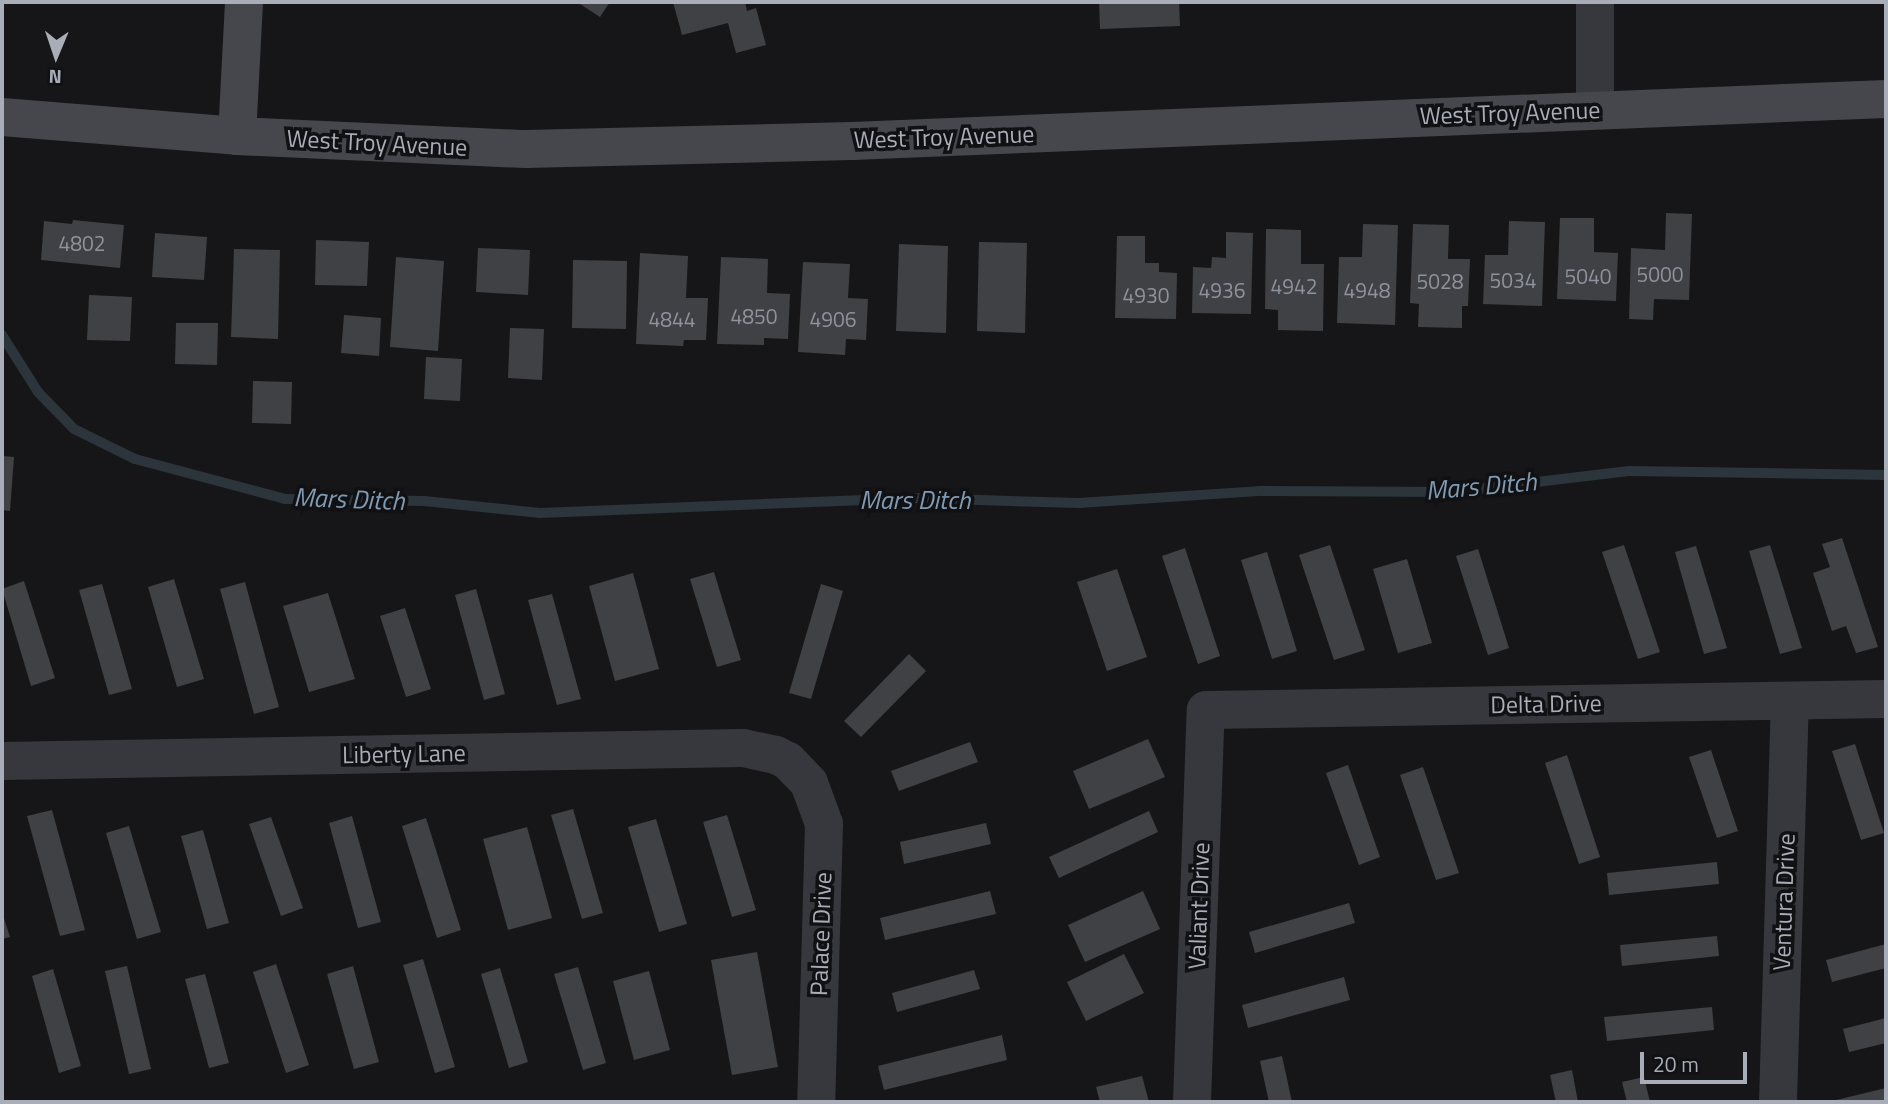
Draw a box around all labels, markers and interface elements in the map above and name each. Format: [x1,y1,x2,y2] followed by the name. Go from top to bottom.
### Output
[21,21,91,91] north arrow
[48,63,62,92] text: N
[1419,95,1601,131] street label: West Troy Avenue
[853,119,1035,155] street label: West Troy Avenue
[286,124,468,162] street label: West Troy Avenue
[58,230,106,256] house number: 4802
[1636,261,1684,287] house number: 5000
[1564,263,1612,289] house number: 5040
[1489,267,1537,293] house number: 5034
[1416,268,1464,294] house number: 5028
[1270,273,1318,299] house number: 4942
[1198,277,1246,303] house number: 4936
[1343,277,1391,303] house number: 4948
[1122,282,1170,308] house number: 4930
[730,303,778,329] house number: 4850
[648,306,696,332] house number: 4844
[809,306,857,332] house number: 4906
[1424,466,1538,506] water label: Mars Ditch
[293,481,405,517] water label: Mars Ditch
[859,484,971,516] water label: Mars Ditch
[1490,689,1602,719] street label: Delta Drive
[342,739,466,769] street label: Liberty Lane
[1767,833,1801,971] street label: Ventura Drive
[1182,842,1216,970] street label: Valiant Drive
[804,872,838,996] street label: Palace Drive
[1643,1038,1750,1082] scale bar
[1653,1048,1699,1080] text: 20 m

